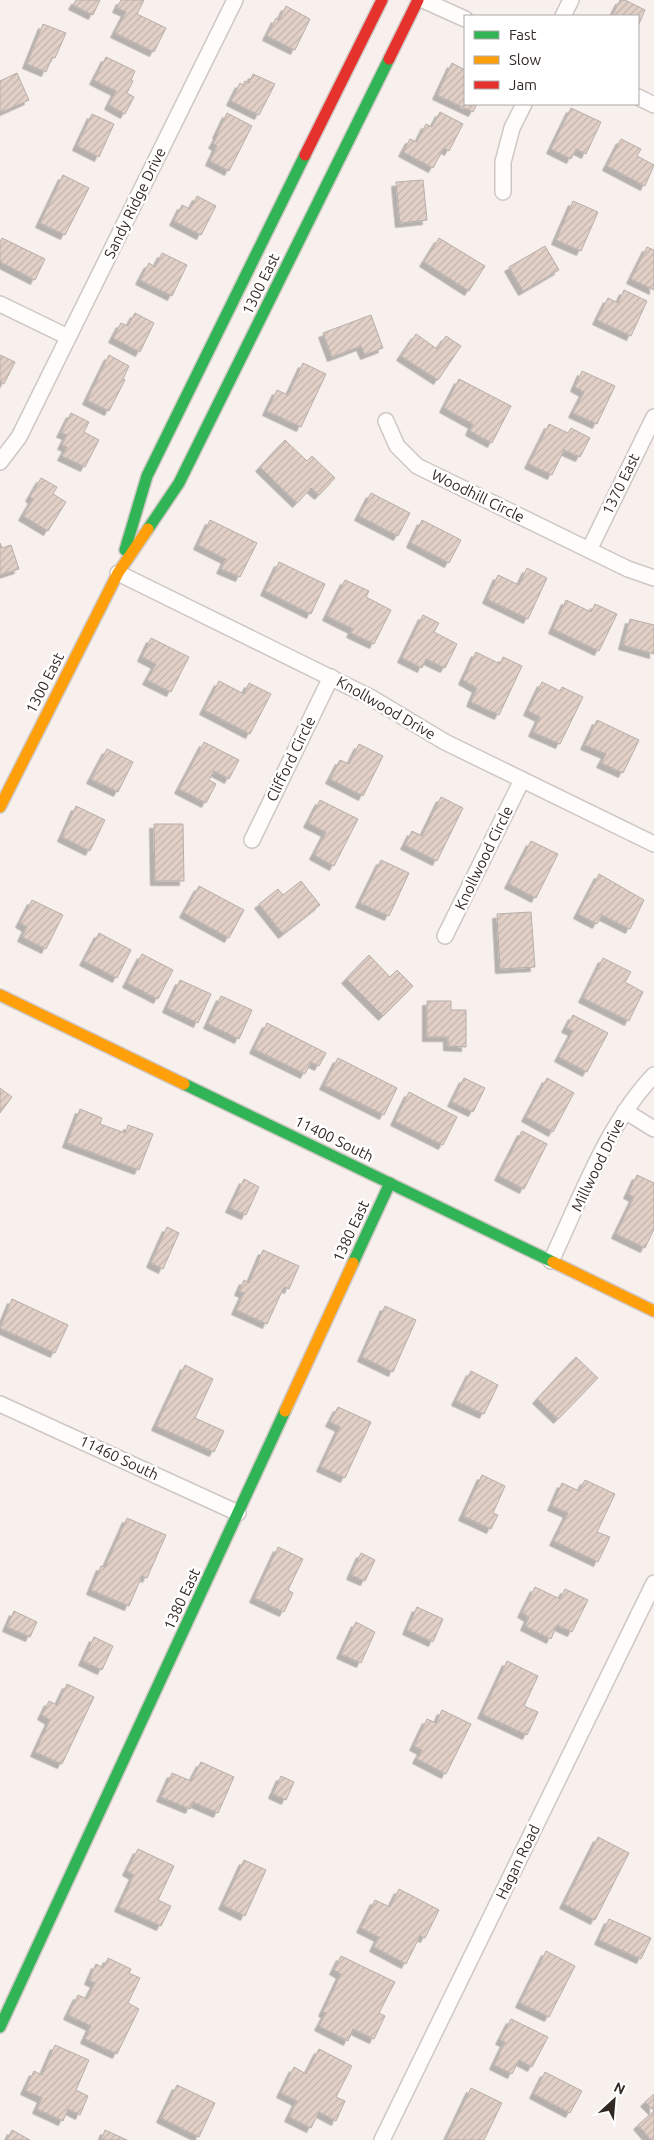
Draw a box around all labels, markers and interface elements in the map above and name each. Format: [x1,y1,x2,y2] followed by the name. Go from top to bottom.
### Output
[464,15,639,105] legend
[509,26,537,43] text: Fast
[509,51,542,68] text: Slow
[509,76,537,93] text: Jam
[100,145,169,261] street label: Sandy Ridge Drive
[238,250,283,317] street label: 1300 East
[598,450,643,517] street label: 1370 East
[429,466,527,525] street label: Woodhill Circle
[22,650,67,716] street label: 1300 East
[334,672,439,743] street label: Knollwood Drive
[263,713,318,804] street label: Clifford Circle
[451,803,516,912] street label: Knollwood Circle
[292,1112,376,1165] street label: 11400 South
[568,1115,627,1214] street label: Millwood Drive
[329,1197,372,1264] street label: 1380 East
[77,1432,162,1483] street label: 11460 South
[160,1565,203,1632] street label: 1380 East
[492,1822,543,1902] street label: Hagan Road
[589,2075,639,2125] north arrow
[611,2079,628,2098] text: N

